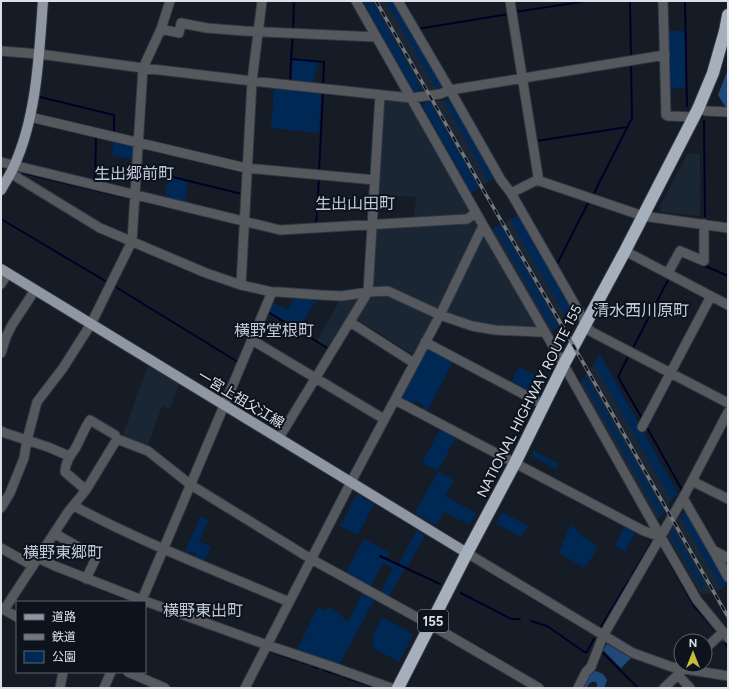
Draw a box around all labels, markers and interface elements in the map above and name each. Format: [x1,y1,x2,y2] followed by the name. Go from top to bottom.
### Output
[94,164,174,183] district label: 生出郷前町
[315,194,395,213] district label: 生出山田町
[593,301,689,320] district label: 清水西川原町
[473,302,586,500] street label: NATIONAL HIGHWAY ROUTE 155
[234,321,314,340] district label: 横野堂根町
[194,367,287,432] street label: 一宮上祖父江線
[23,543,103,562] district label: 横野東郷町
[16,601,146,673] legend
[163,601,243,620] district label: 横野東出町
[52,610,76,624] text: 道路
[418,610,448,632] road number: 155
[52,630,76,644] text: 鉄道
[673,633,713,673] north arrow
[689,637,697,650] text: N
[52,650,76,664] text: 公園

